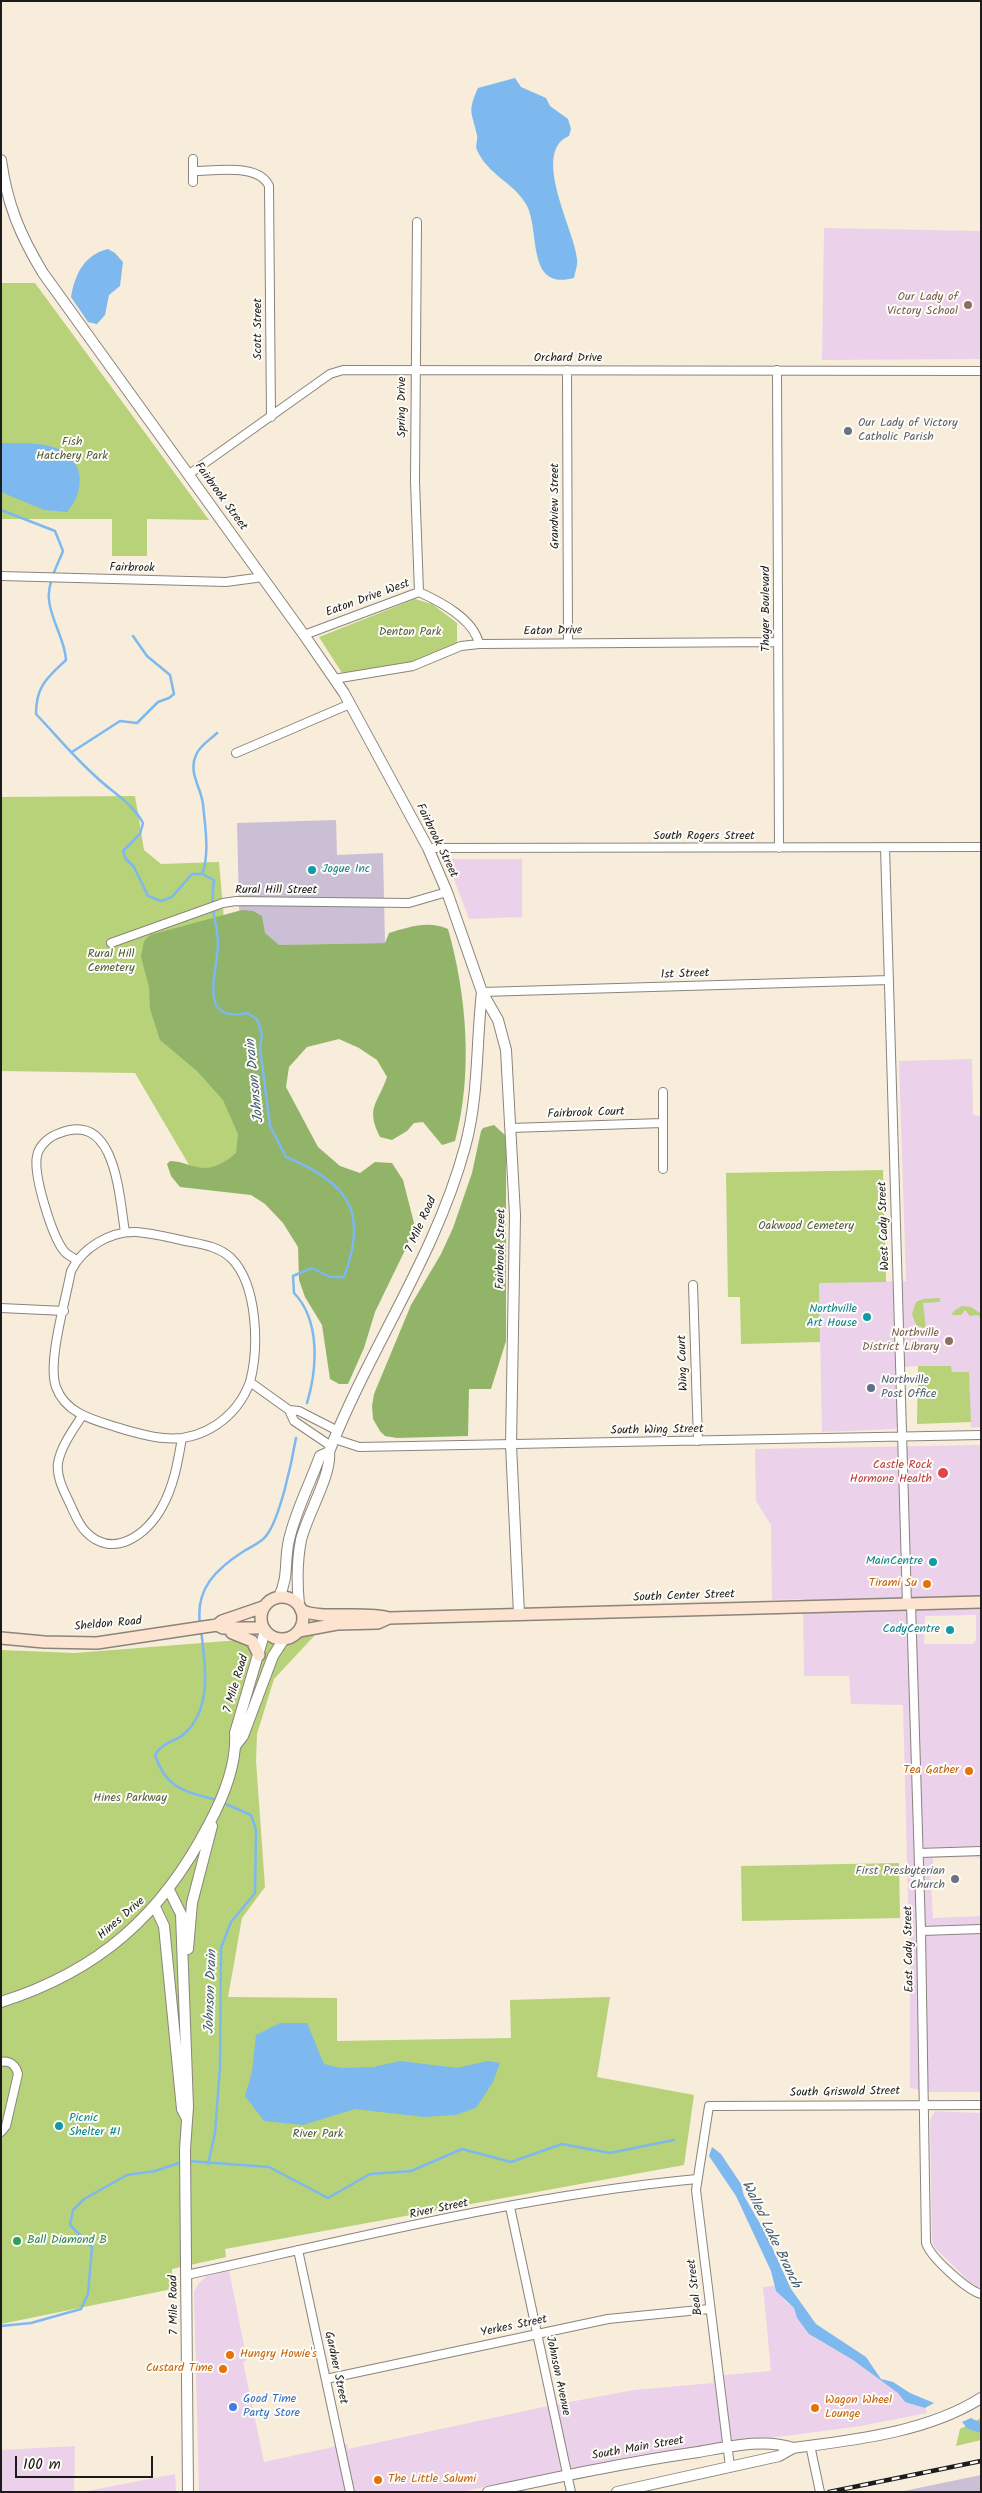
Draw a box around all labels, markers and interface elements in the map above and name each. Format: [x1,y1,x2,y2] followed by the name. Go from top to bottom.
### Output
[887,291,958,319] place label: Our Lady of Victory School
[252,298,266,360] street label: Scott Street
[962,299,974,311] marker: Our Lady of Victory School
[534,352,602,366] street label: Orchard Drive
[396,377,410,437] street label: Spring Drive
[858,417,958,445] place label: Our Lady of Victory Catholic Parish
[842,425,854,437] marker: Our Lady of Victory Catholic Parish
[36,436,108,464] park label: Fish Hatchery Park
[190,460,250,534] street label: Fairbrook Street
[549,463,563,549] street label: Grandview Street
[109,561,155,577] street label: Fairbrook
[760,566,774,652] street label: Thayer Boulevard
[324,577,412,621] street label: Eaton Drive West
[523,624,583,640] street label: Eaton Drive
[379,626,441,640] park label: Denton Park
[412,802,460,880] street label: Fairbrook Street
[653,830,755,844] street label: South Rogers Street
[322,863,370,877] place label: Jogue Inc
[306,864,318,876] marker: Jogue Inc
[235,884,317,898] street label: Rural Hill Street
[87,948,135,976] park label: Rural Hill Cemetery
[660,967,710,983] street label: 1st Street
[243,1038,269,1124] water label: Johnson Drain
[547,1105,625,1123] street label: Fairbrook Court
[876,1181,894,1271] street label: West Cady Street
[403,1195,441,1255] street label: 7 Mile Road
[494,1209,510,1289] street label: Fairbrook Street
[758,1220,854,1234] park label: Oakwood Cemetery
[807,1303,857,1331] place label: Northville Art House
[861,1311,873,1323] marker: Northville Art House
[862,1327,939,1355] place label: Northville District Library
[676,1335,692,1391] street label: Wing Court
[943,1335,955,1347] marker: Northville District Library
[881,1374,936,1402] place label: Northville Post Office
[865,1382,877,1394] marker: Northville Post Office
[610,1423,704,1439] street label: South Wing Street
[850,1459,932,1487] place label: Castle Rock Hormone Health
[936,1466,950,1480] marker: Castle Rock Hormone Health
[866,1555,923,1569] place label: MainCentre
[927,1556,939,1568] marker: MainCentre
[869,1577,917,1591] place label: Tirami Su
[921,1578,933,1590] marker: Tirami Su
[633,1588,735,1606] street label: South Center Street
[74,1615,142,1635] street label: Sheldon Road
[883,1623,940,1637] place label: CadyCentre
[944,1624,956,1636] marker: CadyCentre
[221,1653,253,1715] street label: 7 Mile Road
[903,1764,959,1778] place label: Tea Gather
[963,1765,975,1777] marker: Tea Gather
[93,1792,167,1806] park label: Hines Parkway
[856,1865,945,1893] place label: First Presbyterian Church
[949,1873,961,1885] marker: First Presbyterian Church
[96,1895,148,1943] street label: Hines Drive
[902,1905,918,1993] street label: East Cady Street
[202,1950,222,2034] water label: Johnson Drain
[790,2085,900,2101] street label: South Griswold Street
[69,2112,121,2140] place label: Picnic Shelter #1
[53,2120,65,2132] marker: Picnic Shelter #1
[293,2128,343,2142] park label: River Park
[737,2179,803,2291] water label: Walled Lake Branch
[408,2197,470,2223] street label: River Street
[27,2234,107,2248] place label: Ball Diamond B
[11,2235,23,2247] marker: Ball Diamond B
[685,2258,707,2316] street label: Beal Street
[167,2275,183,2335] street label: 7 Mile Road
[479,2313,549,2341] street label: Yerkes Street
[320,2330,350,2406] street label: Gardner Street
[542,2335,572,2417] street label: Johnson Avenue
[240,2348,317,2362] place label: Hungry Howie's
[224,2349,236,2361] marker: Hungry Howie's
[146,2362,213,2376] place label: Custard Time
[217,2363,229,2375] marker: Custard Time
[243,2393,300,2421] place label: Good Time Party Store
[825,2394,892,2422] place label: Wagon Wheel Lounge
[227,2401,239,2413] marker: Good Time Party Store
[809,2402,821,2414] marker: Wagon Wheel Lounge
[591,2434,685,2464] street label: South Main Street
[18,2446,155,2478] scale bar
[23,2453,61,2477] text: 100 m
[388,2473,476,2487] place label: The Little Salumi
[372,2474,384,2486] marker: The Little Salumi

